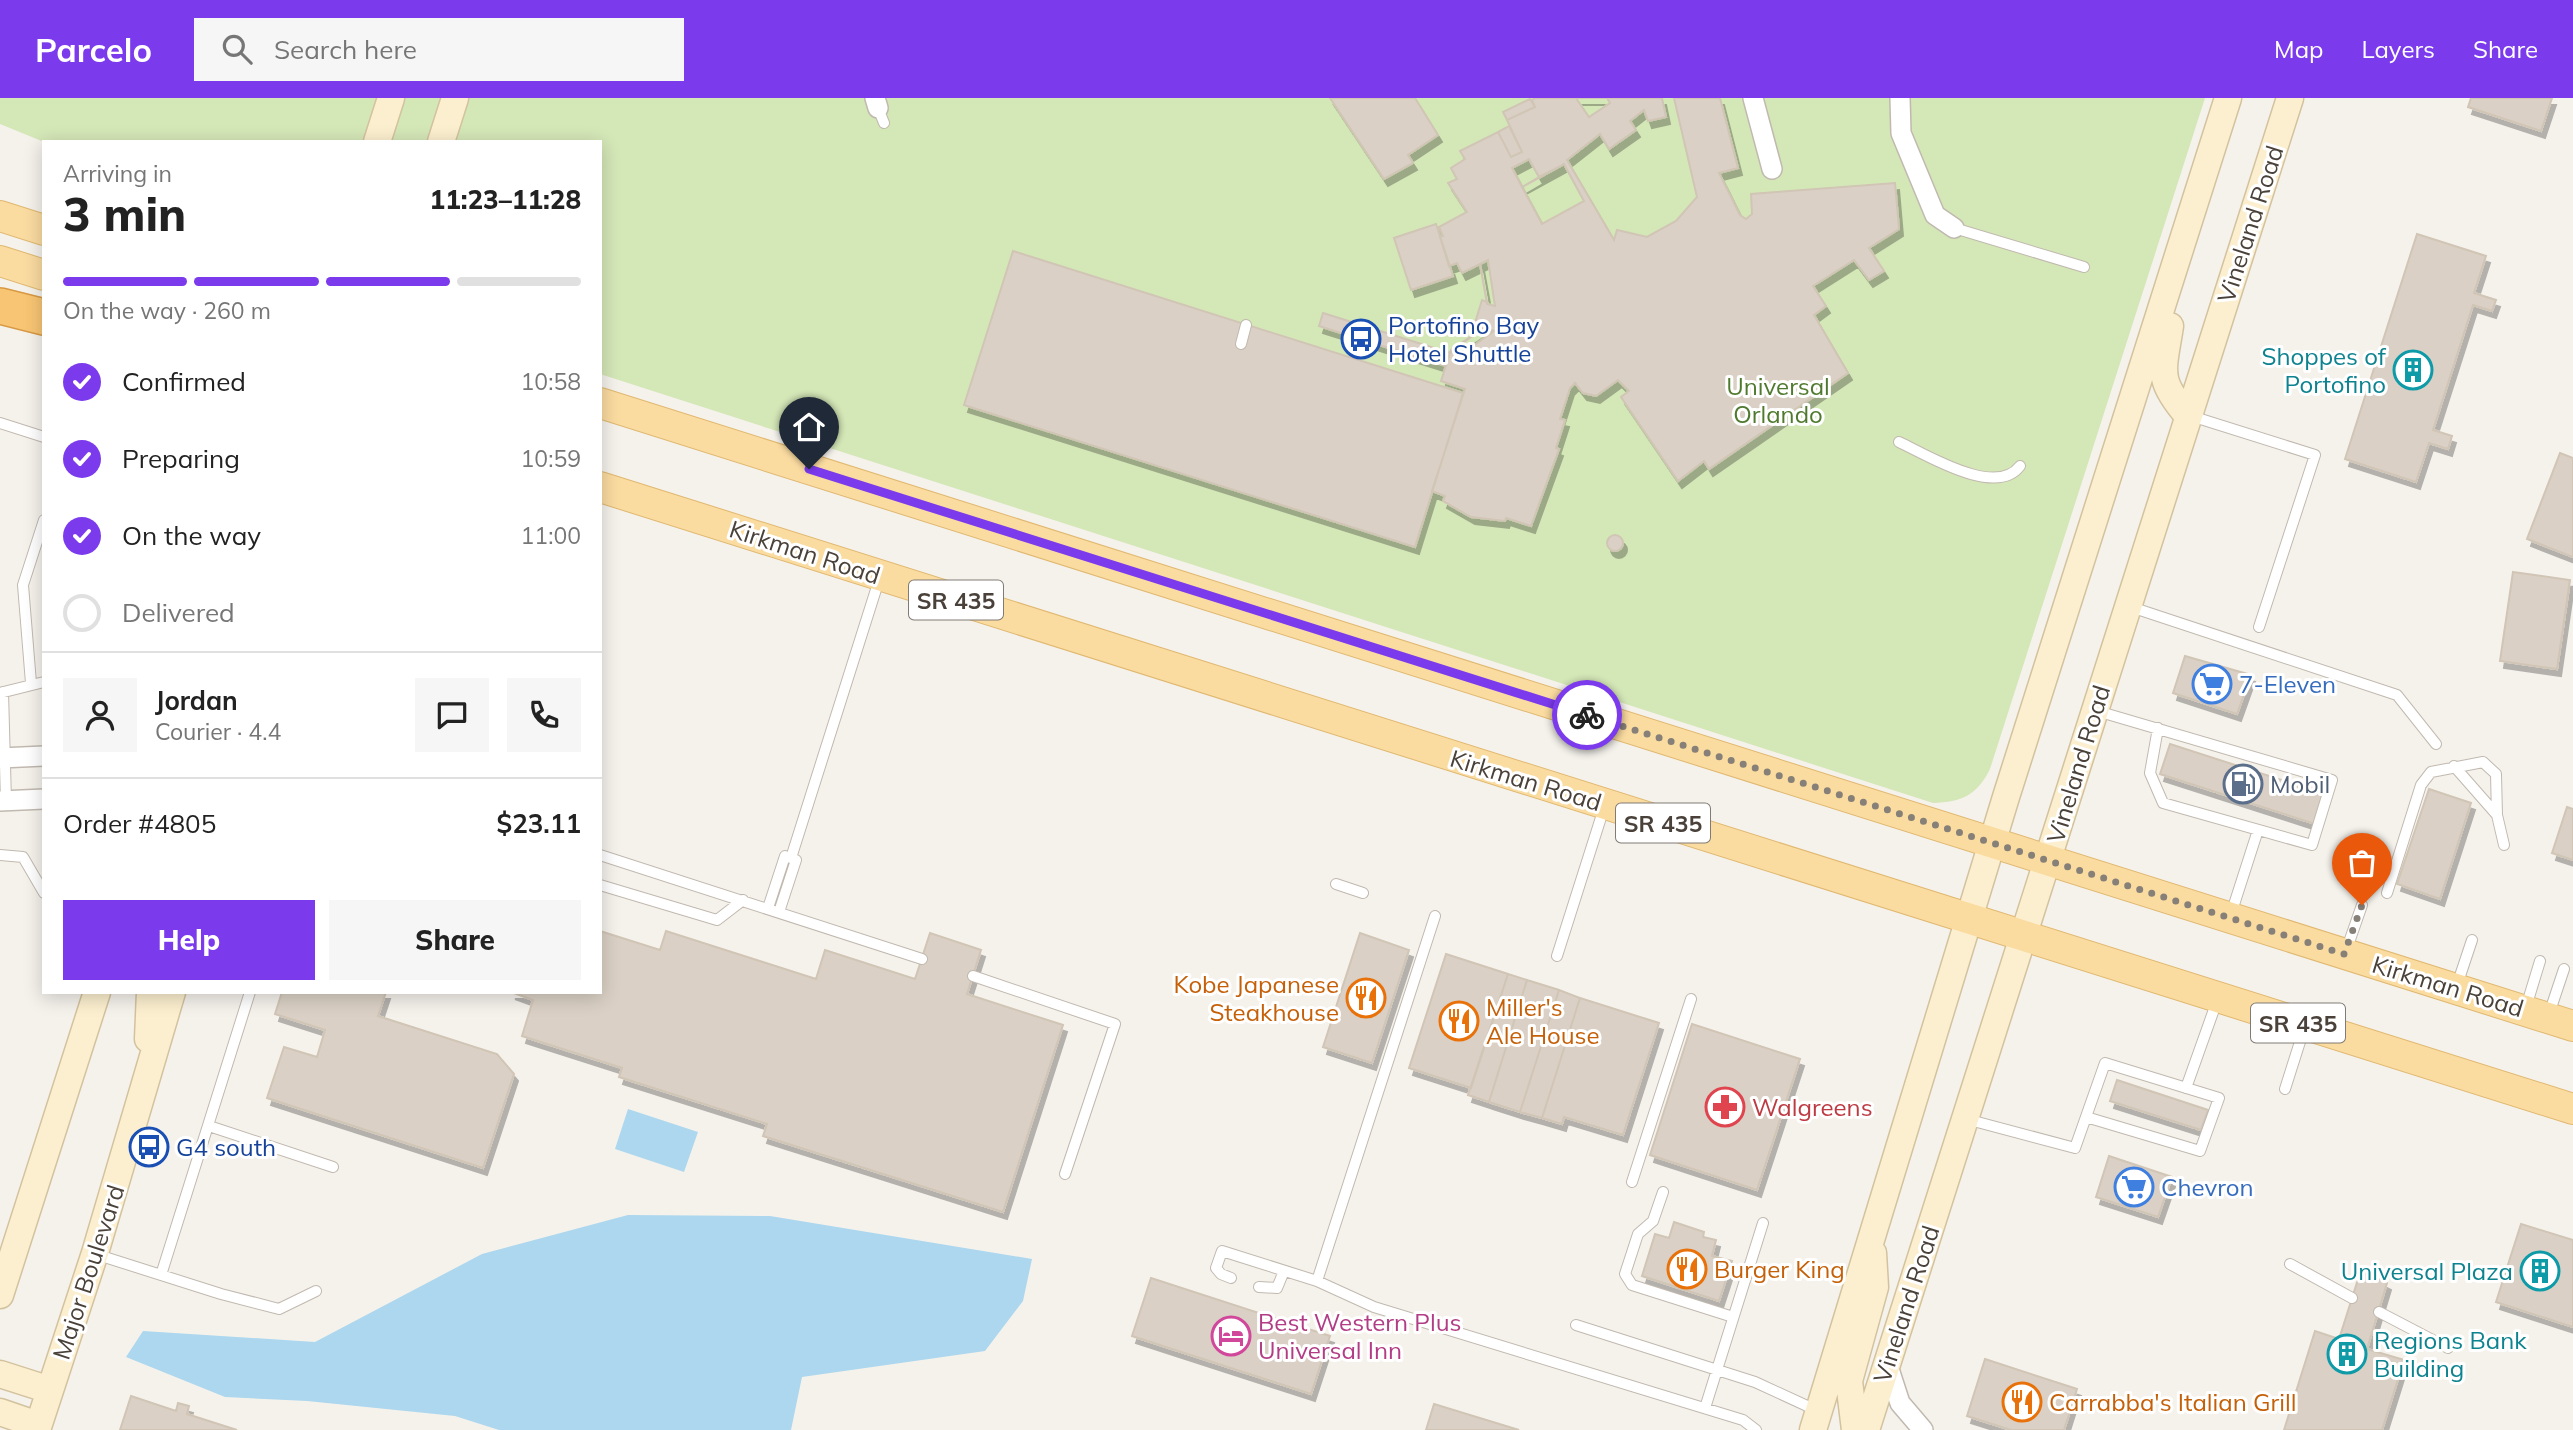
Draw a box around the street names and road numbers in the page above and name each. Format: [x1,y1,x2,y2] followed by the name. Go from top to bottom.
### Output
[2211,142,2289,306] street label: Vineland Road
[726,514,884,590] street label: Kirkman Road
[909,580,1003,620] road number: SR 435
[2040,682,2116,846] street label: Vineland Road
[1447,743,1605,817] street label: Kirkman Road
[1616,804,1710,842] road number: SR 435
[2369,949,2527,1023] street label: Kirkman Road
[2251,1004,2345,1042] road number: SR 435
[46,1181,130,1363] street label: Major Boulevard
[1867,1222,1945,1386] street label: Vineland Road

